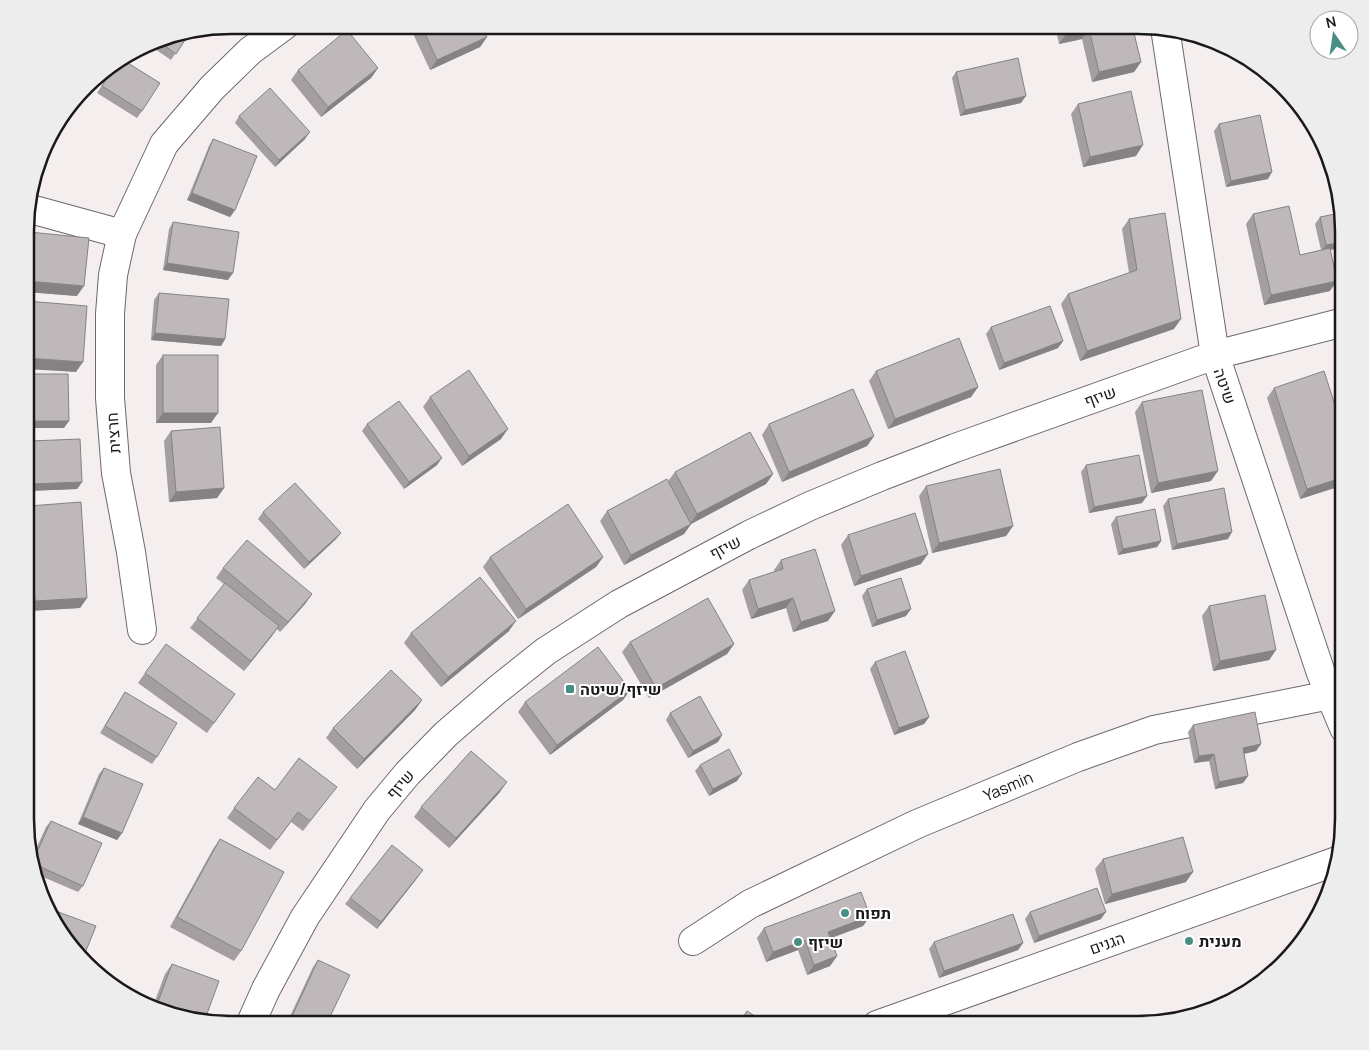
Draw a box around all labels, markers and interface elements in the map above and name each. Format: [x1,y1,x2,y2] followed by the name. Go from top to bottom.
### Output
[1309,10,1359,60] north arrow
[1324,11,1338,32] text: N
[1209,365,1241,407] street label: שיטה
[1081,380,1119,412] street label: שיזף
[101,412,125,454] street label: חרצית
[705,530,745,564] street label: שיזף
[580,678,662,700] place label: שיזף/שיטה
[564,683,576,695] marker: שיזף/שיטה
[381,764,419,804] street label: שיזף
[980,766,1036,806] street label: Yasmin
[855,902,891,924] place label: תפוח
[839,907,851,919] marker: תפוח
[1086,926,1128,960] street label: הגנים
[1199,930,1242,952] place label: מענית
[808,931,843,953] place label: שיזף
[1183,935,1195,947] marker: מענית
[792,936,804,948] marker: שיזף

